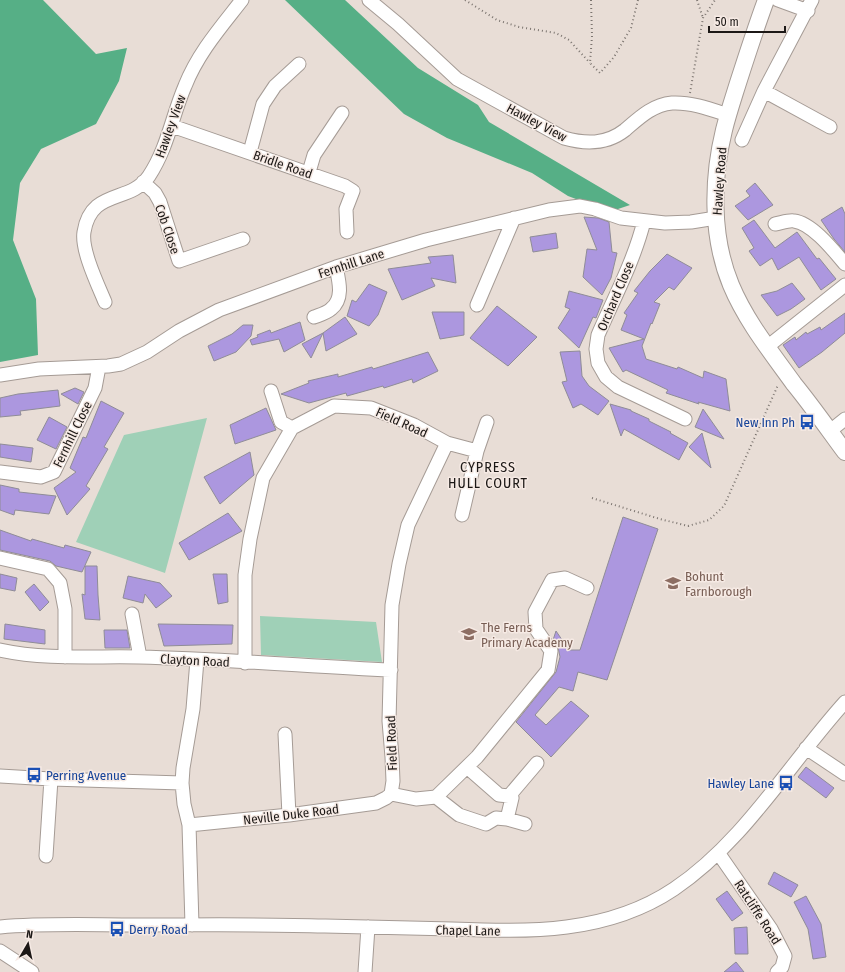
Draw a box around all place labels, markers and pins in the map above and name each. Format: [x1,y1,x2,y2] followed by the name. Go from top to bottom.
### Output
[798,413,816,431] bus stop icon: New Inn Ph
[736,415,795,430] place label: New Inn Ph
[685,569,752,599] place label: Bohunt Farnborough
[664,574,682,592] school or university icon: Bohunt Farnborough
[481,620,573,650] place label: The Ferns Primary Academy
[460,625,478,643] school or university icon: The Ferns Primary Academy
[25,766,43,784] bus stop icon: Perring Avenue
[46,768,126,783] place label: Perring Avenue
[777,774,795,792] bus stop icon: Hawley Lane
[707,776,774,791] place label: Hawley Lane
[108,920,126,938] bus stop icon: Derry Road
[129,922,188,937] place label: Derry Road

